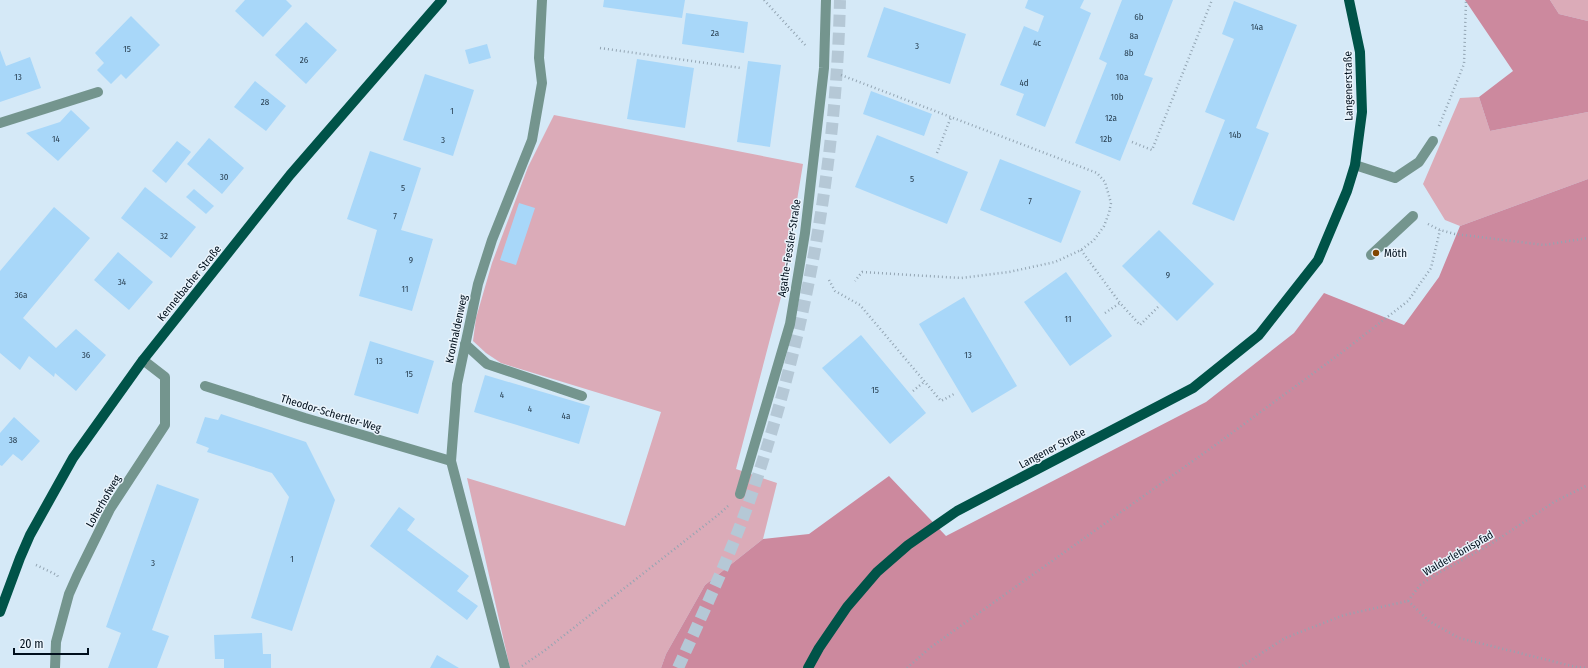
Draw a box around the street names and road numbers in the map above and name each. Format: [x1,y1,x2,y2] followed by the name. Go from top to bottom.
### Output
[1341,51,1356,121] street label: Langenerstraße
[775,198,804,298] street label: Agathe-Fessler-Straße
[155,243,224,324] street label: Kennelbacher Straße
[443,293,470,365] street label: Kronhaldenweg
[279,392,383,435] street label: Theodor-Schertler-Weg
[1017,425,1088,471] street label: Langener Straße
[83,472,124,530] street label: Loherhofweg
[1421,528,1496,579] street label: Walderlebnispfad

